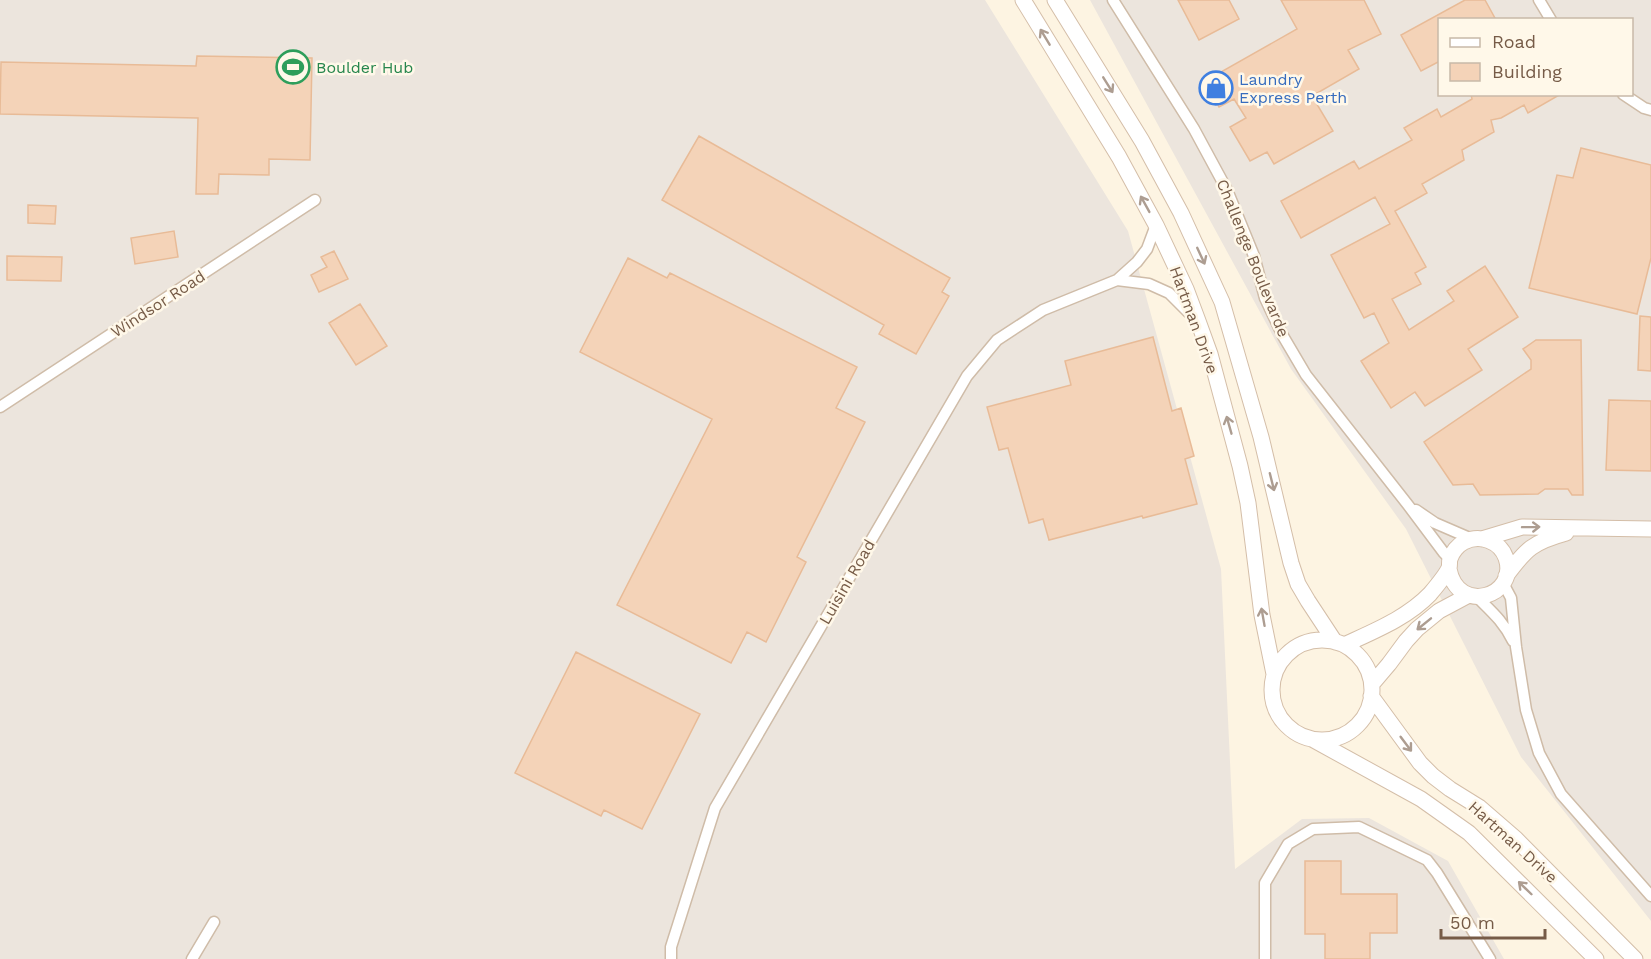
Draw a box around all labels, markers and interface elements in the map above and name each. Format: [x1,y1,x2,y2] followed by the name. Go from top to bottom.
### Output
[1438,18,1633,96] legend
[1039,29,1051,46] one-way arrow
[1492,31,1536,52] text: Road
[275,49,311,85] sports icon: Boulder Hub
[316,58,413,77] place label: Boulder Hub
[1492,61,1562,82] text: Building
[1198,70,1234,106] shop icon: Laundry Express Perth
[1239,70,1347,107] place label: Laundry Express Perth
[1102,76,1114,93] one-way arrow
[1213,176,1293,340] street label: Challenge Boulevarde
[1139,196,1150,214] one-way arrow
[1196,247,1207,265] one-way arrow
[1166,264,1222,376] street label: Hartman Drive
[107,267,209,341] street label: Windsor Road
[1223,416,1234,435] one-way arrow
[1266,472,1278,491] one-way arrow
[1520,522,1540,533] one-way arrow
[815,536,879,628] street label: Luisini Road
[1257,608,1268,627] one-way arrow
[1417,617,1432,631] one-way arrow
[1399,735,1412,751] one-way arrow
[1465,797,1561,887] street label: Hartman Drive
[1517,880,1532,895] one-way arrow
[1441,902,1544,940] scale bar
[1450,912,1495,933] text: 50 m

